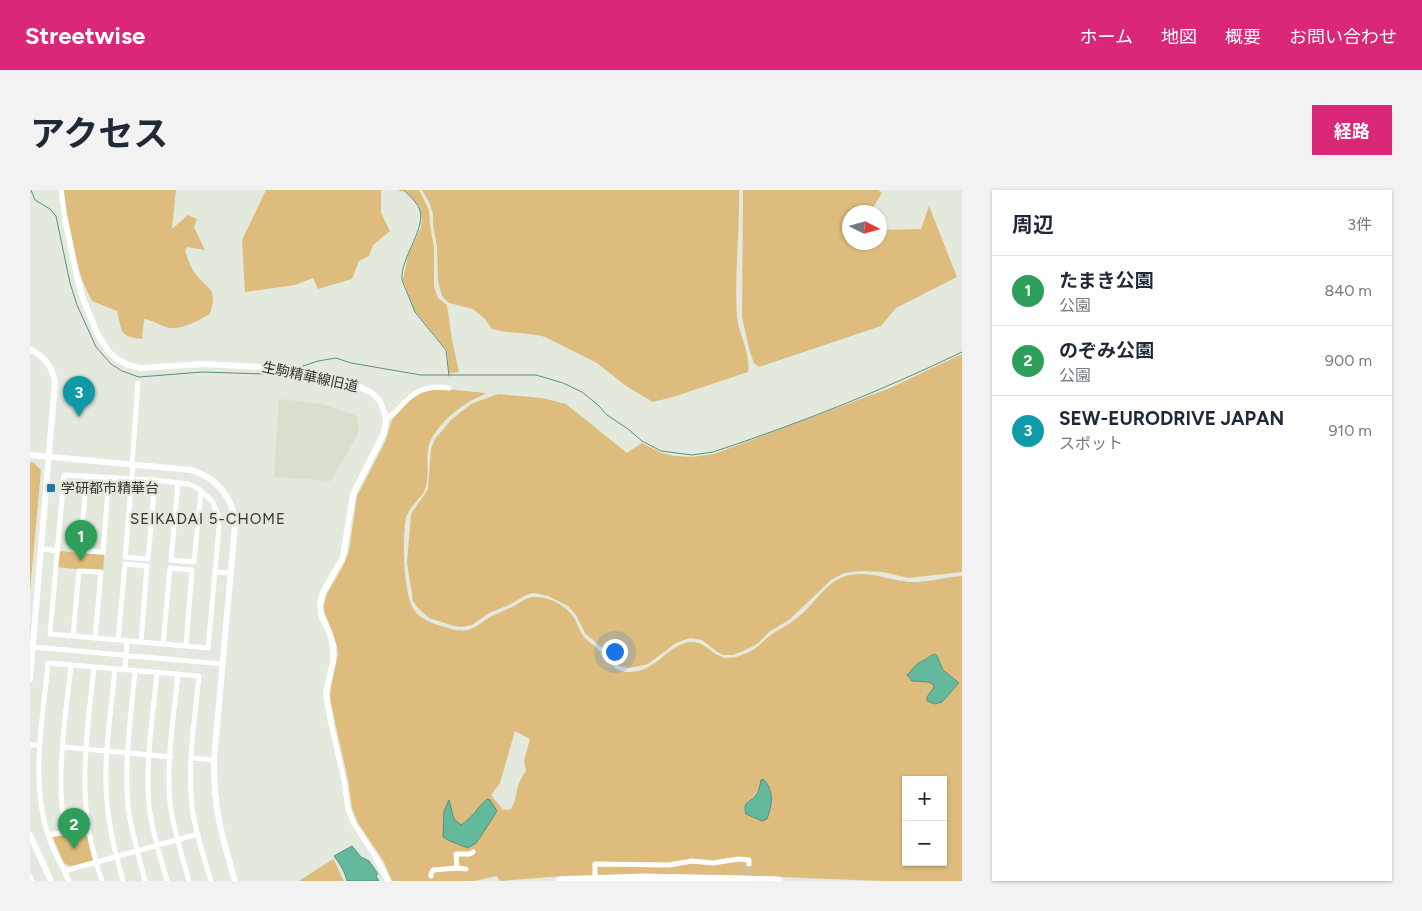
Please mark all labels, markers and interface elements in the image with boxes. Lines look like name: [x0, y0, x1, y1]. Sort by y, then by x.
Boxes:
text: Streetwise: [25, 21, 145, 50]
text: ホーム: [1080, 26, 1133, 48]
text: 地図: [1161, 26, 1197, 48]
text: 概要: [1225, 26, 1261, 48]
text: お問い合わせ: [1289, 26, 1397, 48]
button: 経路: [1312, 105, 1392, 155]
text: アクセス: [30, 113, 168, 155]
north arrow: [842, 205, 887, 250]
text: 周辺: [1012, 212, 1054, 237]
text: 3件: [1347, 215, 1372, 234]
text: たまき公園: [1059, 269, 1153, 292]
text: 1: [1025, 281, 1031, 300]
text: 840 m: [1324, 281, 1372, 300]
text: 公園: [1059, 296, 1091, 315]
text: のぞみ公園: [1059, 339, 1154, 362]
text: 2: [1023, 351, 1033, 370]
text: 900 m: [1325, 351, 1372, 370]
street label: 生駒精華線旧道: [260, 358, 360, 396]
text: 公園: [1059, 366, 1091, 385]
pin: 3: [63, 376, 95, 417]
text: SEW-EURODRIVE JAPAN: [1059, 407, 1284, 430]
text: 3: [1024, 421, 1032, 440]
text: 910 m: [1329, 421, 1372, 440]
text: スポット: [1059, 434, 1123, 453]
place label: 学研都市精華台: [61, 480, 159, 497]
marker: 学研都市精華台: [45, 482, 57, 494]
district label: SEIKADAI 5-CHOME: [130, 510, 286, 528]
pin: 1: [65, 520, 97, 561]
your location: [602, 639, 628, 665]
map controls: [902, 776, 947, 866]
button: +: [902, 776, 947, 821]
pin: 2: [58, 808, 90, 849]
button: −: [902, 821, 947, 866]

